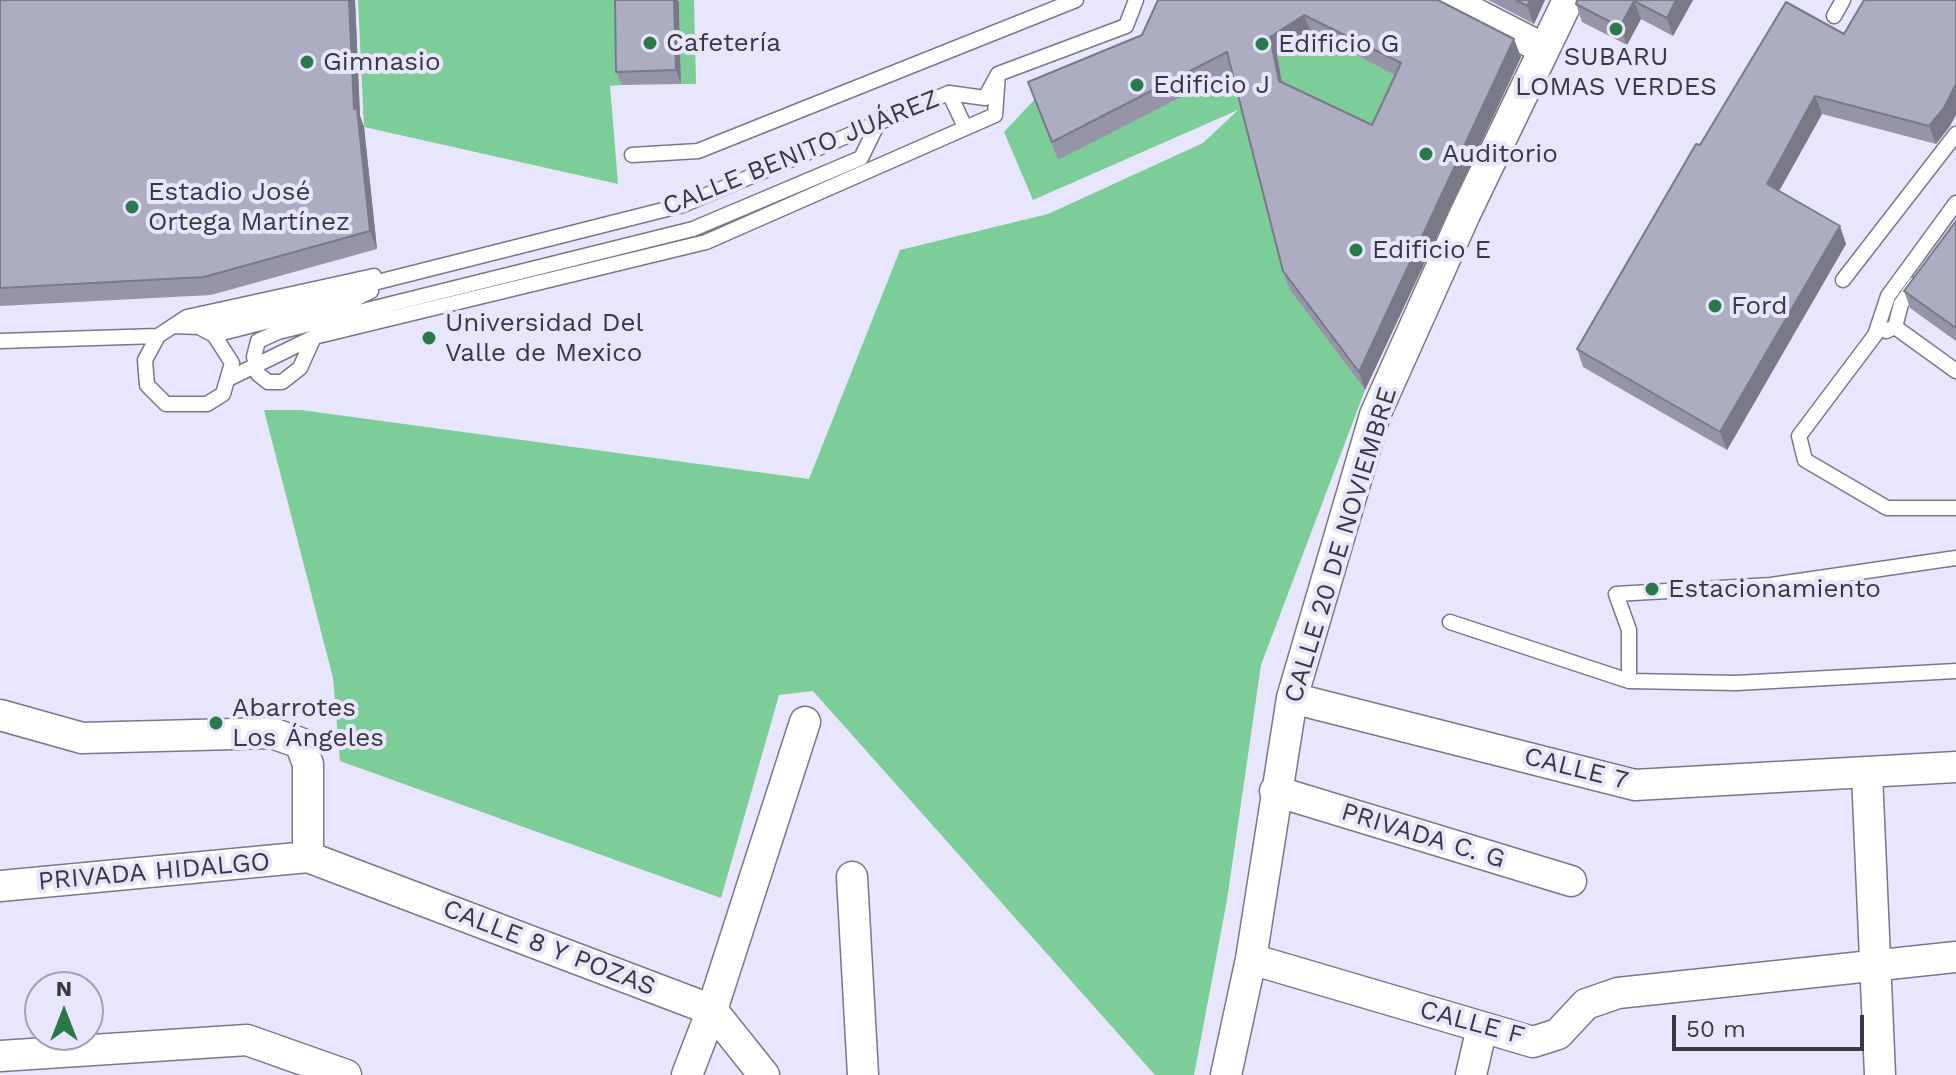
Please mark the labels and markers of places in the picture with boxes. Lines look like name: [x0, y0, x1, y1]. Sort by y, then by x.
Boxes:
marker: SUBARU LOMAS VERDES: [1607, 20, 1625, 38]
place label: Cafetería: [666, 27, 781, 59]
place label: Edificio G: [1278, 28, 1399, 60]
marker: Cafetería: [641, 34, 659, 52]
marker: Edificio G: [1253, 35, 1271, 53]
place label: SUBARU LOMAS VERDES: [1515, 41, 1717, 102]
place label: Gimnasio: [323, 46, 441, 78]
marker: Gimnasio: [298, 53, 316, 71]
place label: Edificio J: [1153, 69, 1270, 101]
marker: Edificio J: [1128, 76, 1146, 94]
place label: Auditorio: [1442, 138, 1558, 170]
marker: Auditorio: [1417, 145, 1435, 163]
place label: Estadio José Ortega Martínez: [148, 176, 350, 238]
marker: Estadio José Ortega Martínez: [123, 198, 141, 216]
place label: Edificio E: [1372, 234, 1491, 266]
marker: Edificio E: [1347, 241, 1365, 259]
place label: Ford: [1731, 290, 1788, 322]
marker: Ford: [1706, 297, 1724, 315]
place label: Universidad Del Valle de Mexico: [445, 307, 643, 368]
marker: Universidad Del Valle de Mexico: [420, 329, 438, 347]
place label: Estacionamiento: [1668, 573, 1881, 605]
marker: Estacionamiento: [1643, 580, 1661, 598]
place label: Abarrotes Los Ángeles: [232, 692, 384, 754]
marker: Abarrotes Los Ángeles: [207, 714, 225, 732]

